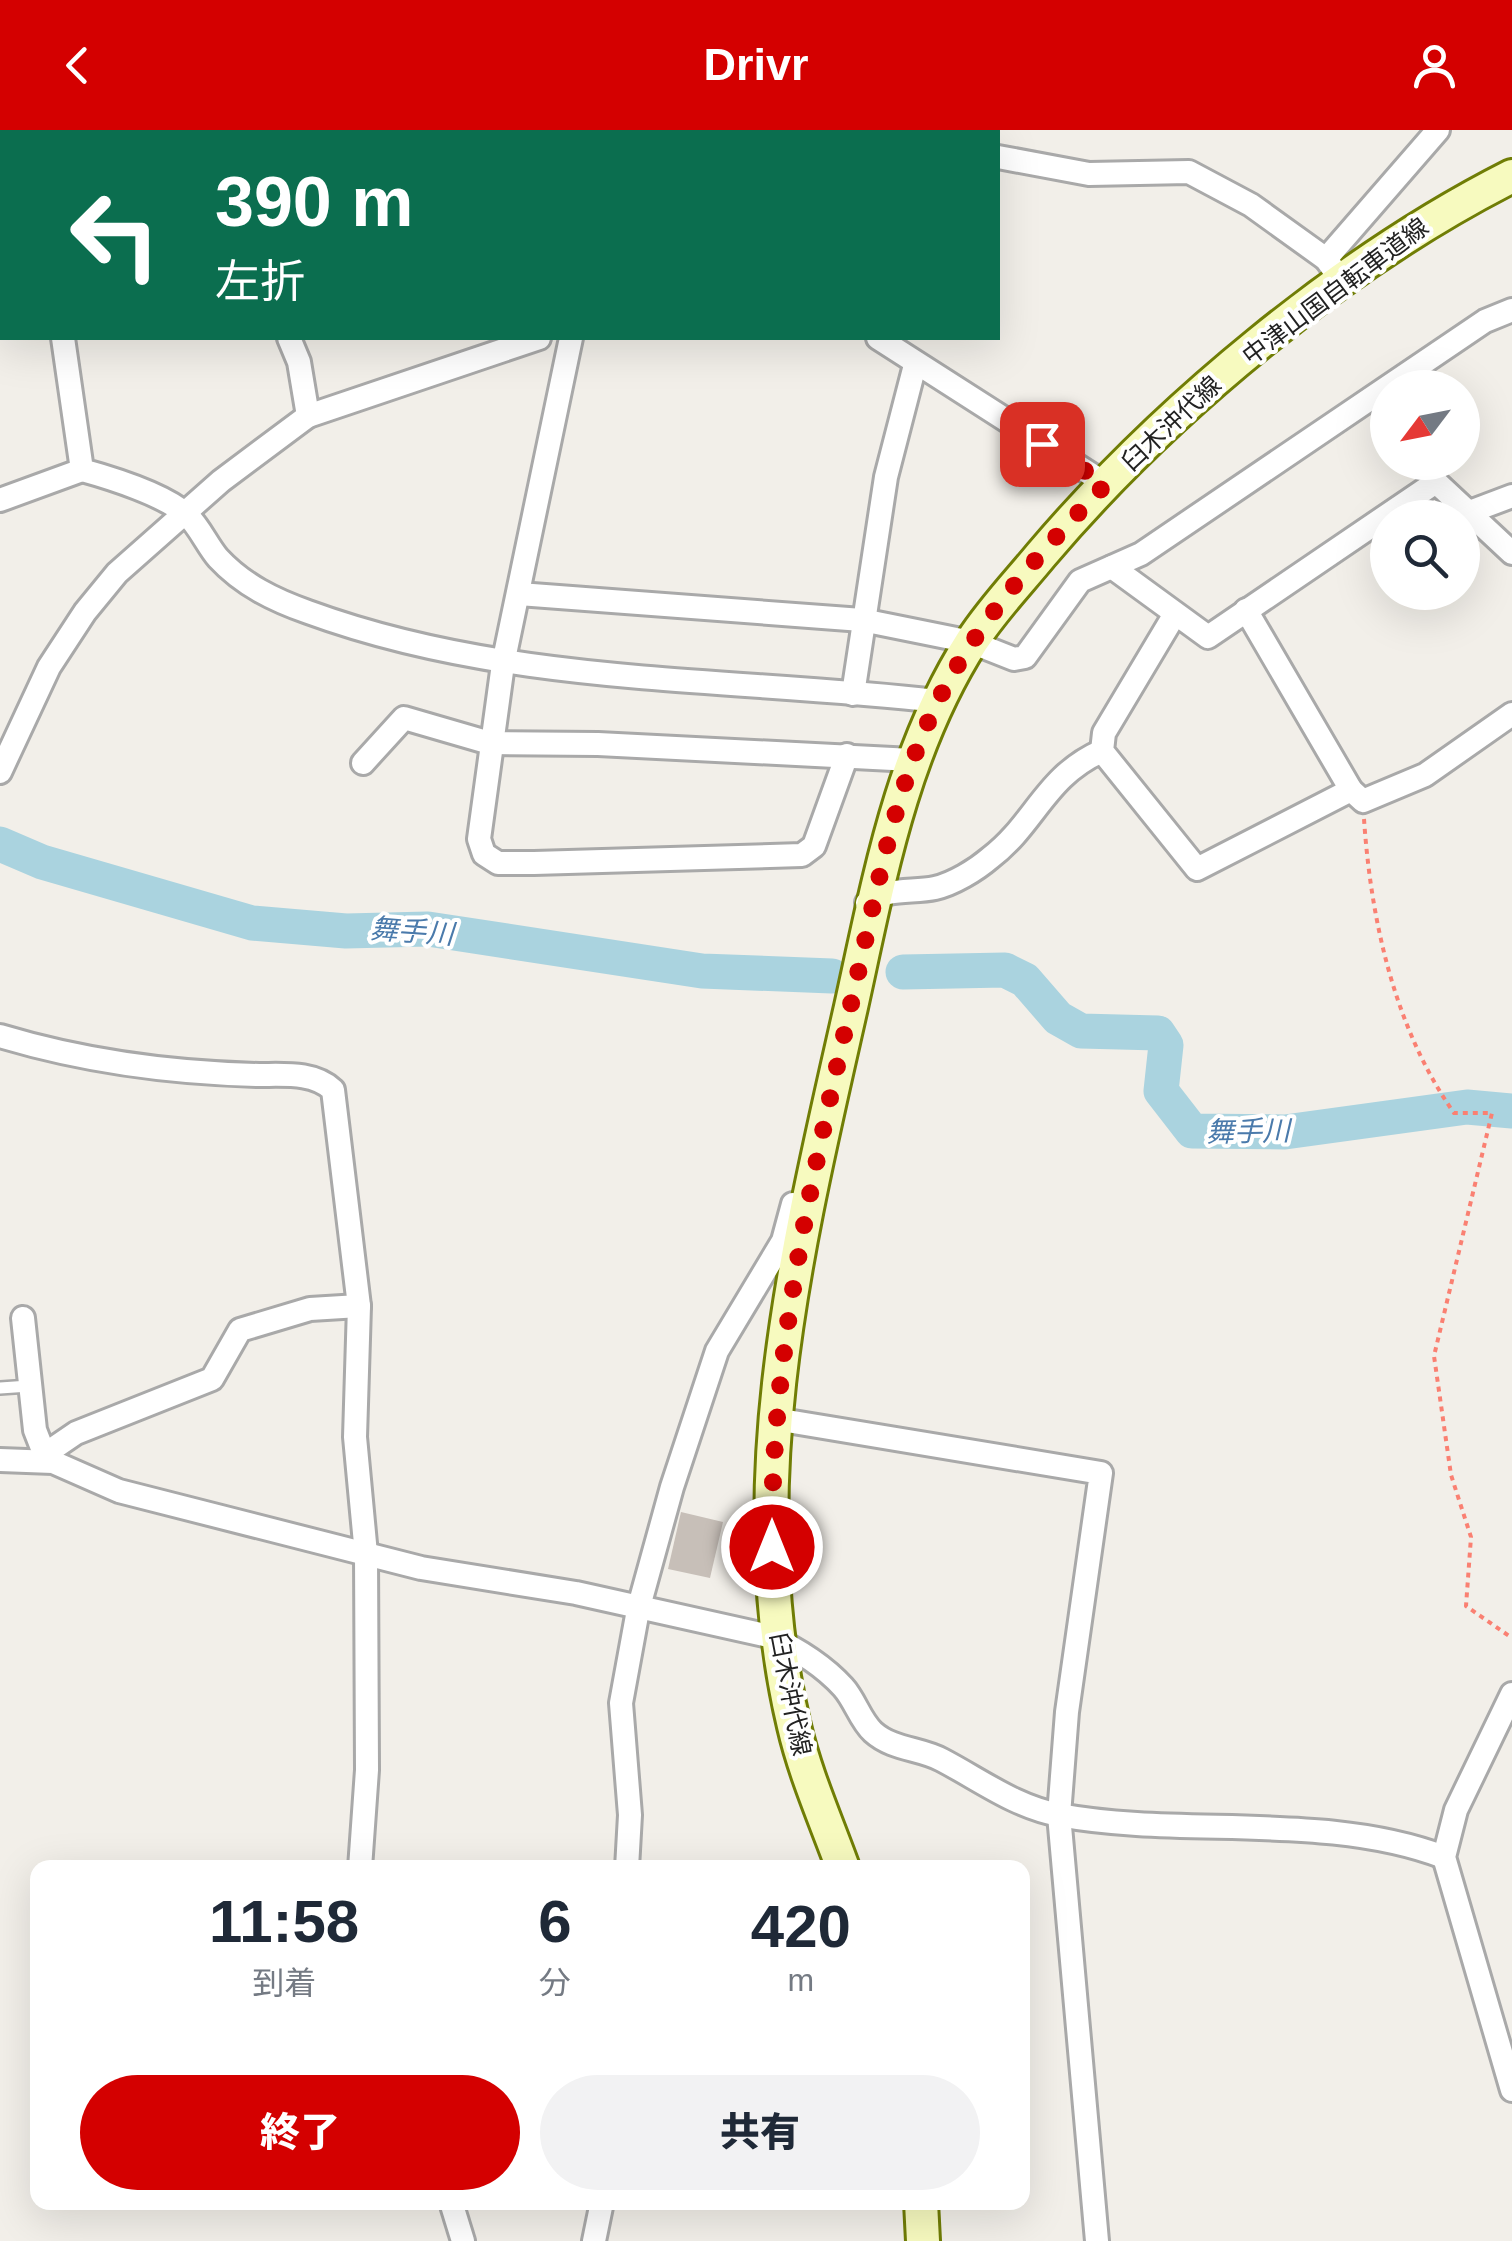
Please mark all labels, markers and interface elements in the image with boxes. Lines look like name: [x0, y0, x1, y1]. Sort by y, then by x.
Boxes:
icon: back: [50, 38, 105, 93]
icon: person: [1407, 38, 1462, 93]
text: Drivr: [703, 39, 809, 90]
text: 390 m: [215, 163, 413, 241]
icon: left: [50, 170, 180, 300]
street label: 中津山国自転車道線: [1237, 212, 1433, 370]
text: 左折: [215, 256, 305, 307]
street label: 臼木沖代線: [1116, 370, 1226, 476]
north arrow: [1370, 370, 1480, 480]
map controls: [1370, 370, 1480, 610]
pin: [1000, 402, 1085, 487]
icon: arrive: [1015, 417, 1070, 472]
button: search: [1370, 500, 1480, 610]
water label: 舞手川: [369, 913, 458, 950]
water label: 舞手川: [1206, 1115, 1293, 1148]
position arrow: [720, 1495, 824, 1599]
street label: 臼木沖代線: [765, 1630, 817, 1758]
text: 11:58: [209, 1888, 359, 1955]
text: 6: [538, 1888, 572, 1955]
text: 420: [751, 1893, 851, 1960]
text: m: [787, 1962, 814, 1998]
text: 到着: [252, 1965, 316, 2001]
text: 分: [539, 1965, 571, 2001]
button: 終了: [80, 2075, 520, 2190]
button: 共有: [540, 2075, 980, 2190]

